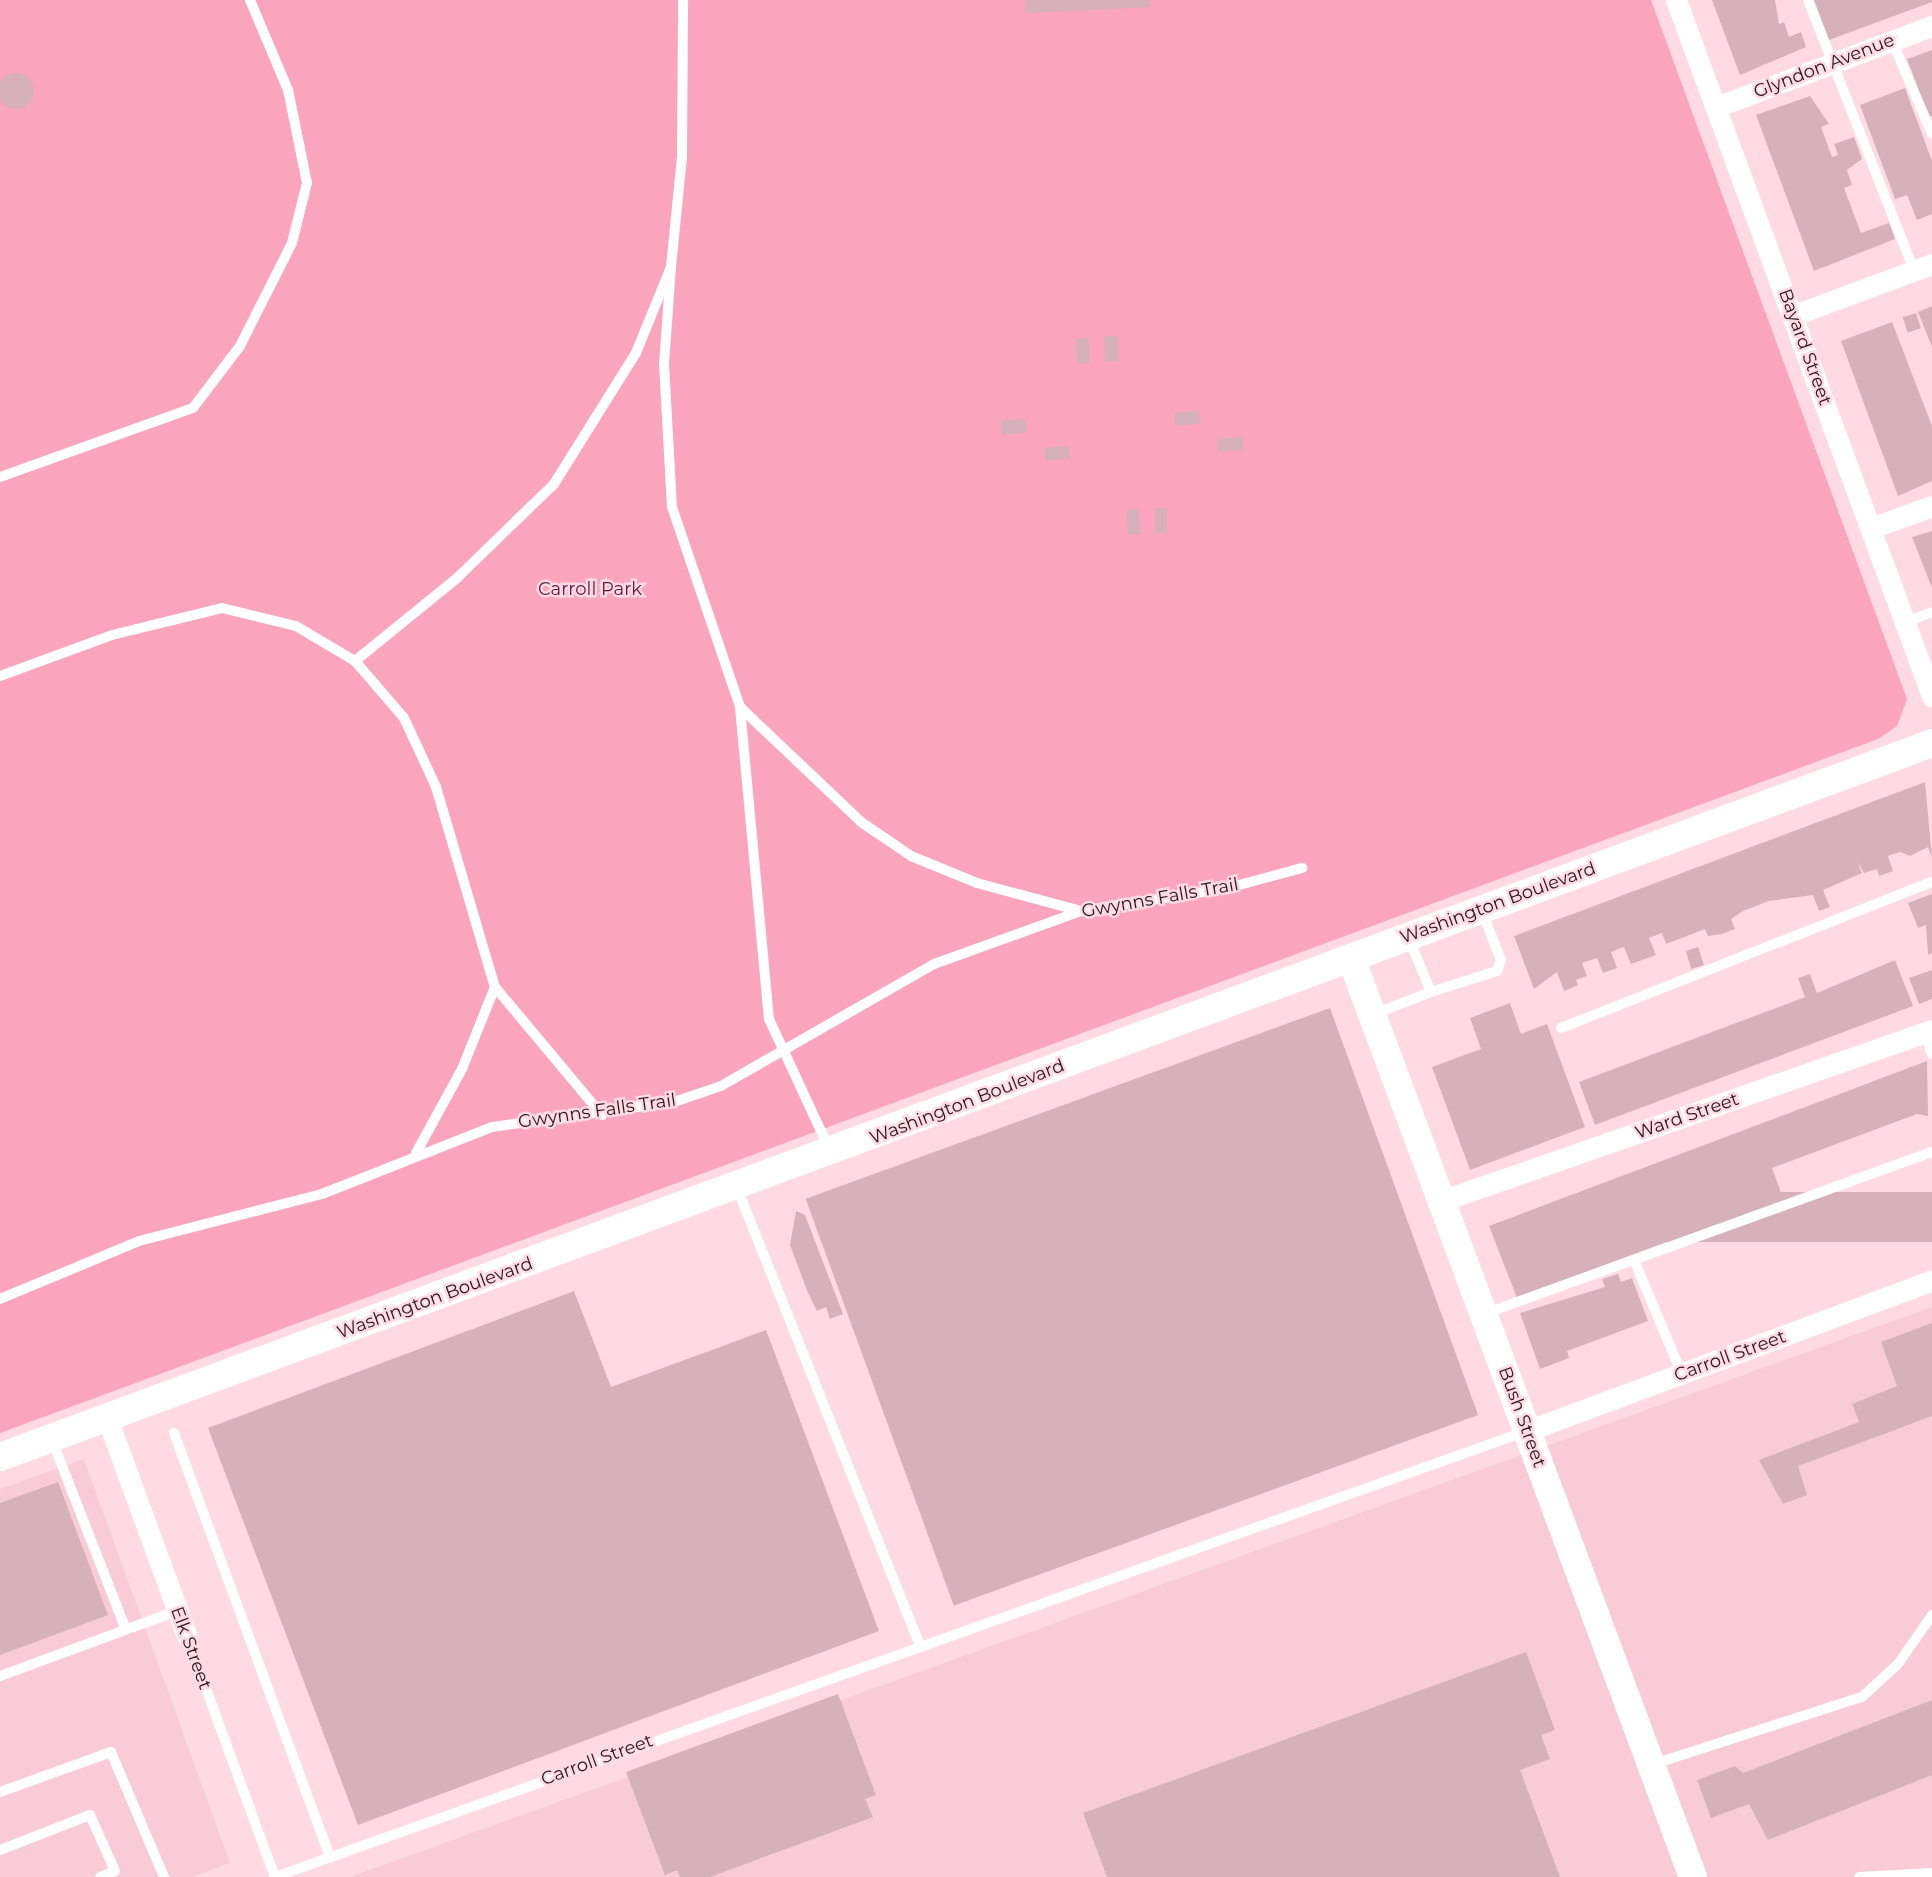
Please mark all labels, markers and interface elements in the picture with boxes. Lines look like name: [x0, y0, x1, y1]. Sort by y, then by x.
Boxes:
street label: Glyndon Avenue: [1751, 29, 1897, 103]
street label: Bayard Street: [1774, 286, 1836, 408]
park label: Carroll Park: [538, 578, 642, 600]
street label: Washington Boulevard: [1397, 857, 1599, 949]
street label: Gwynns Falls Trail: [1080, 874, 1240, 922]
street label: Washington Boulevard: [867, 1055, 1067, 1149]
street label: Ward Street: [1632, 1088, 1742, 1144]
street label: Gwynns Falls Trail: [517, 1089, 677, 1133]
street label: Washington Boulevard: [334, 1252, 536, 1344]
street label: Carroll Street: [1671, 1326, 1789, 1386]
street label: Bush Street: [1494, 1364, 1550, 1470]
street label: Elk Street: [166, 1604, 216, 1692]
street label: Carroll Street: [538, 1730, 656, 1790]

